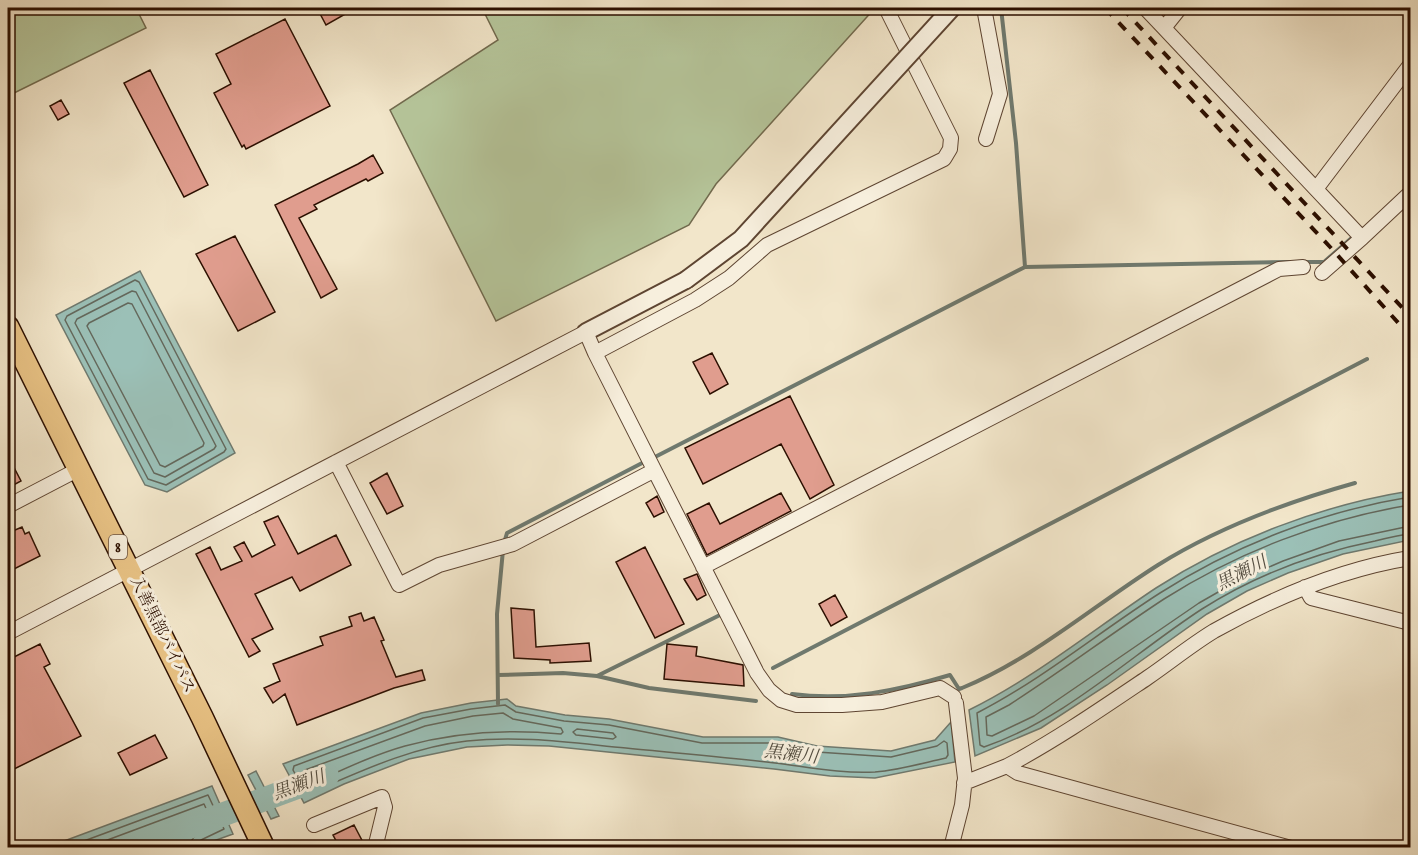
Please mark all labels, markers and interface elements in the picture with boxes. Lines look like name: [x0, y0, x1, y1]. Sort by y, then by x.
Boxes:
road number: 8: [109, 535, 127, 559]
water label: 黒瀬川: [1213, 551, 1273, 597]
street label: 入善黒部バイパス: [125, 573, 199, 697]
water label: 黒瀬川: [763, 740, 821, 770]
water label: 黒瀬川: [270, 765, 330, 806]

